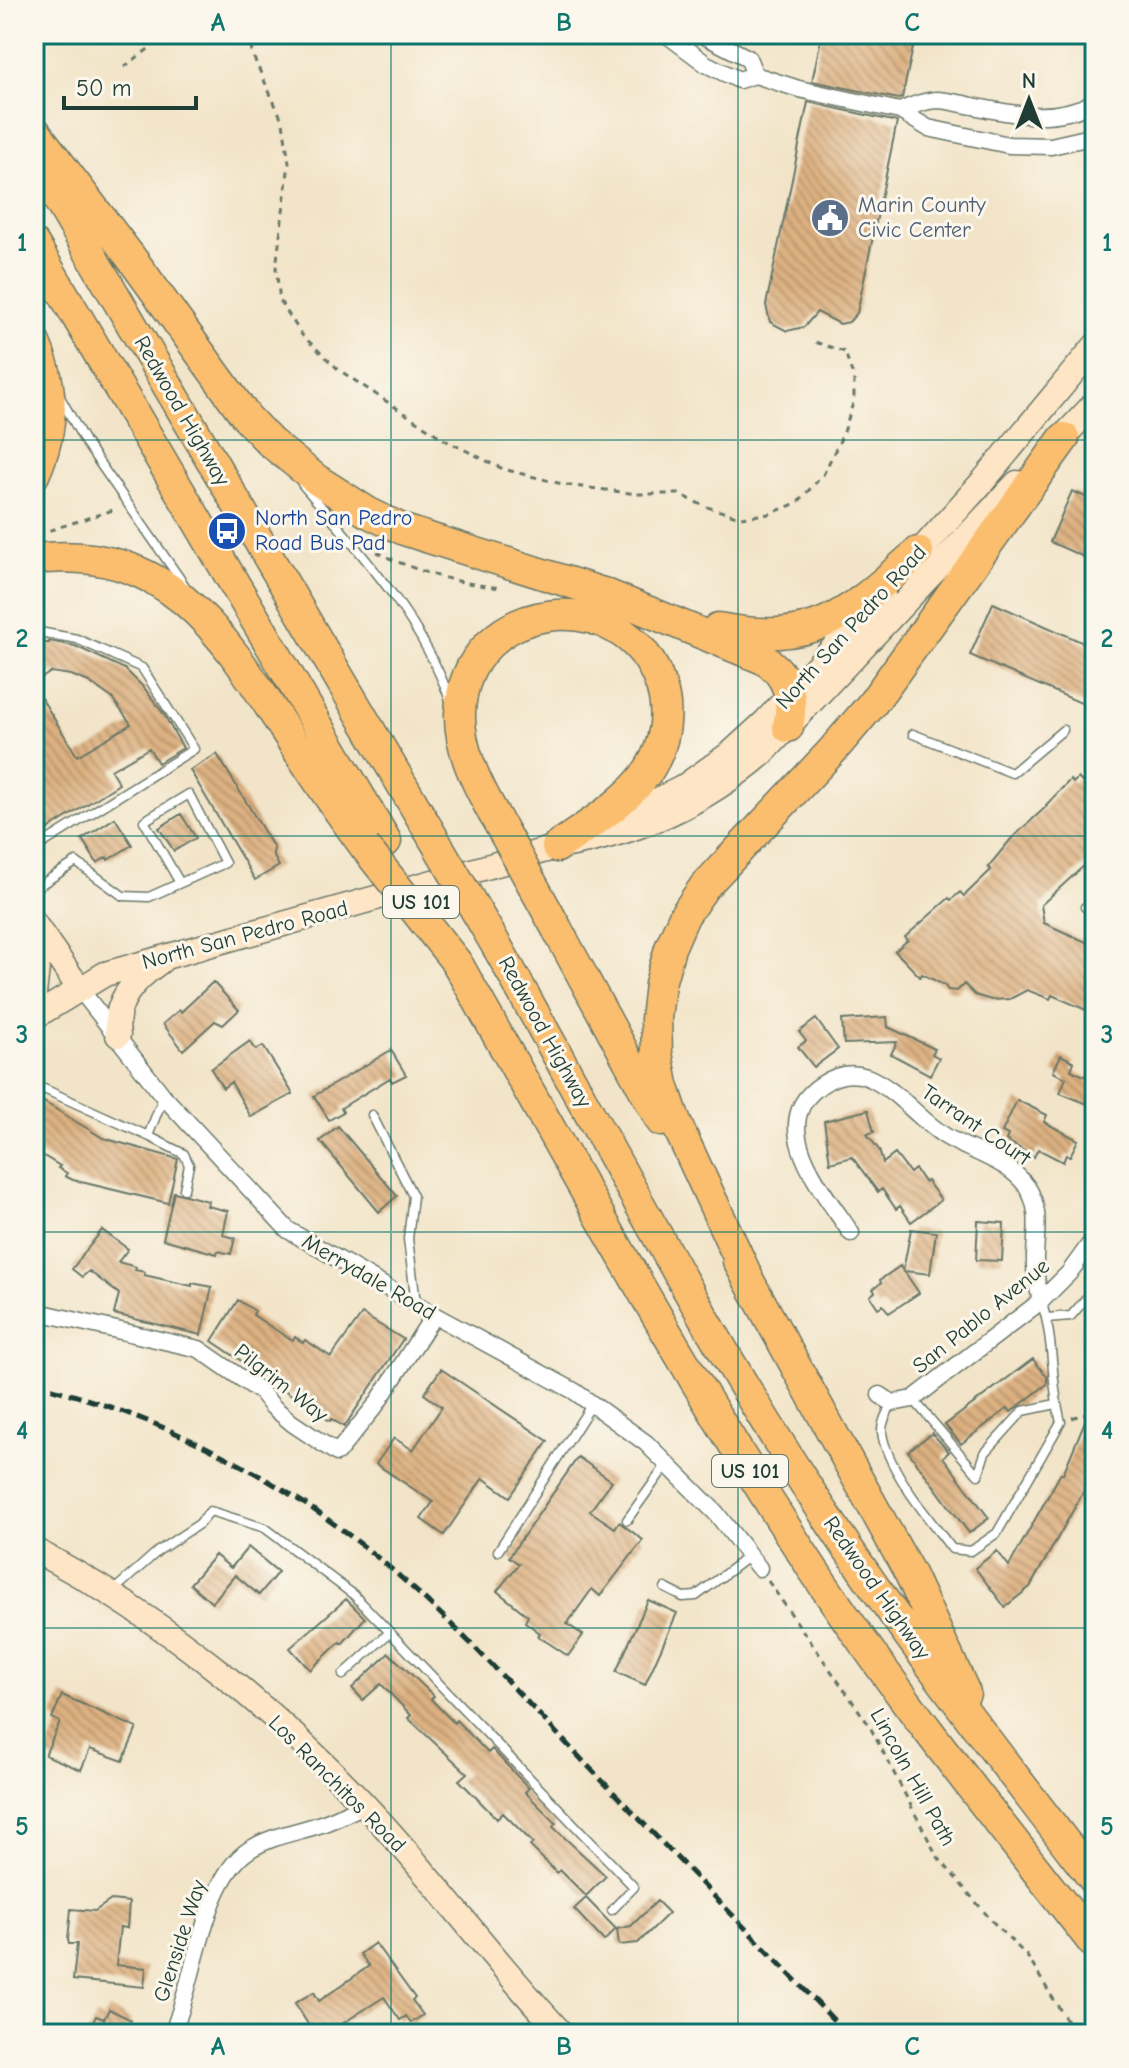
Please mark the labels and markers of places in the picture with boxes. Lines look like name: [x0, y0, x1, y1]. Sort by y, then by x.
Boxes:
place label: Marin County Civic Center: [858, 192, 986, 243]
public building icon: Marin County Civic Center: [809, 197, 851, 239]
place label: North San Pedro Road Bus Pad: [255, 505, 412, 556]
bus stop icon: North San Pedro Road Bus Pad: [206, 510, 248, 552]

